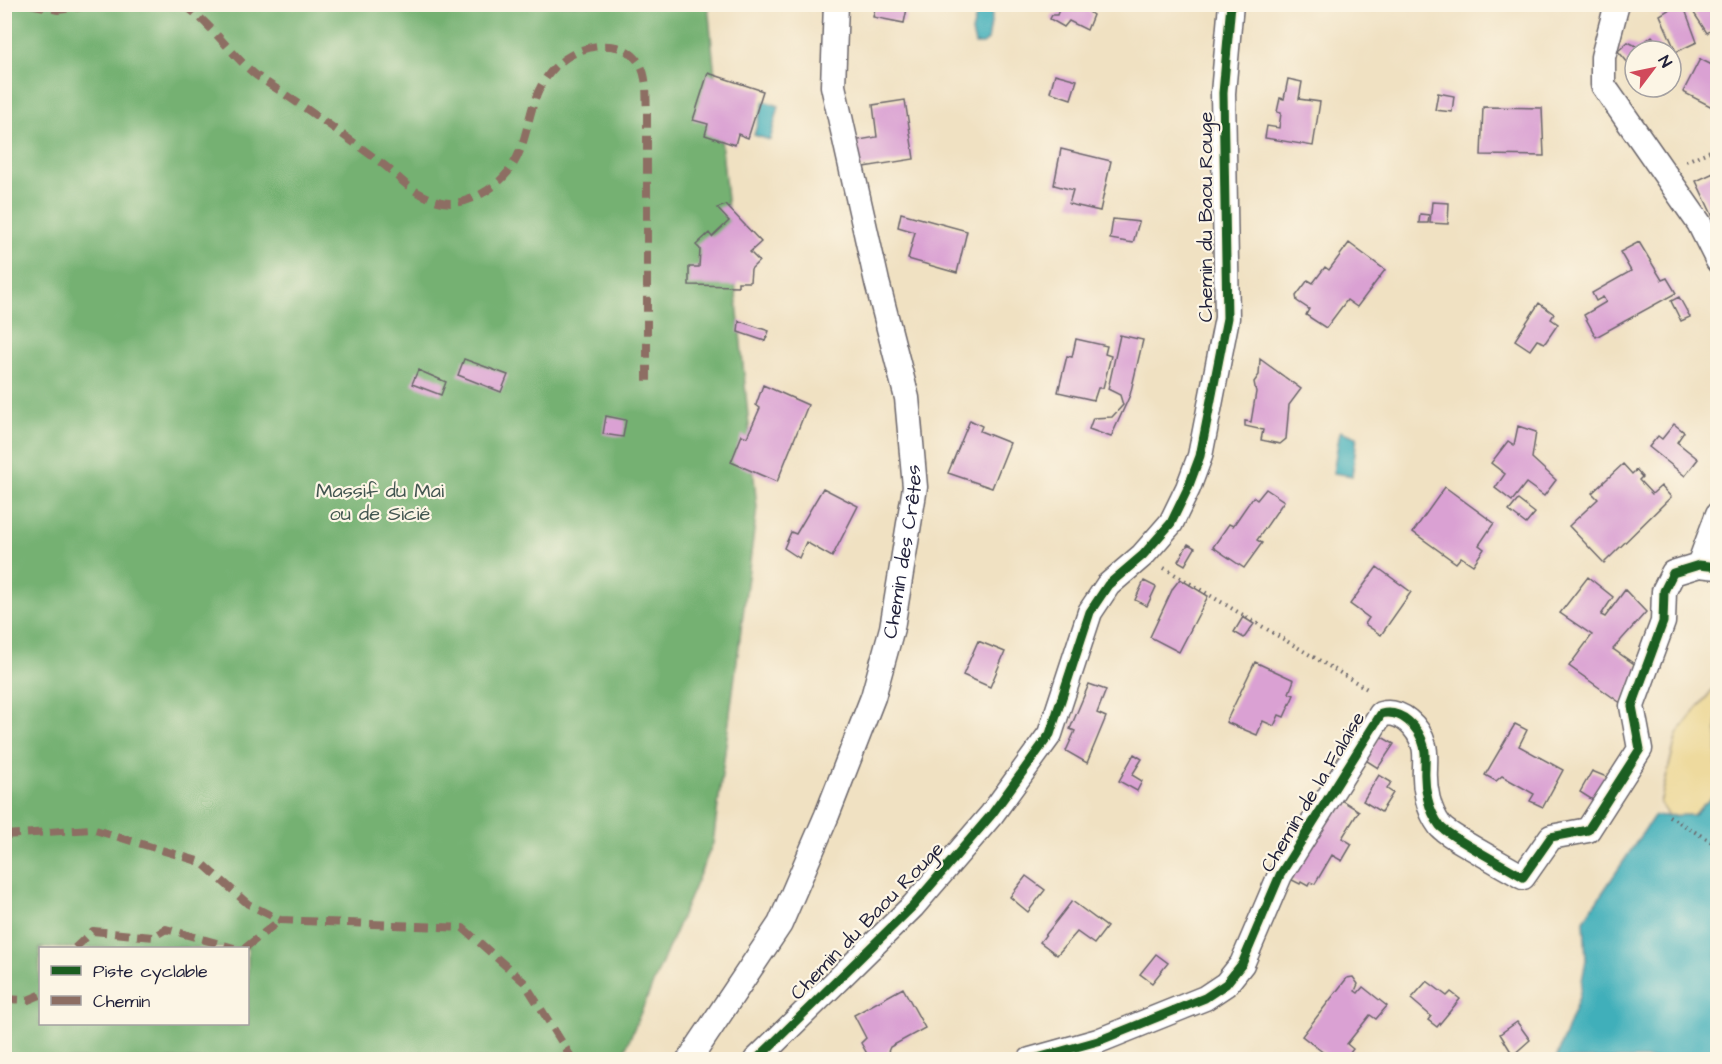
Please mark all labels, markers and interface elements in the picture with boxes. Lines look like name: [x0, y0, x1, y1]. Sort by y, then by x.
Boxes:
north arrow: [1623, 39, 1683, 99]
text: N: [1653, 51, 1677, 72]
street label: Chemin du Baou Rouge: [1192, 112, 1221, 322]
street label: Chemin des Crêtes: [876, 463, 929, 642]
park label: Massif du Mai ou de Sicié: [316, 477, 444, 528]
street label: Chemin de la Falaise: [1254, 706, 1372, 878]
street label: Chemin du Baou Rouge: [784, 835, 951, 1007]
legend: [39, 947, 249, 1025]
text: Piste cyclable: [93, 959, 208, 985]
text: Chemin: [93, 989, 150, 1014]

